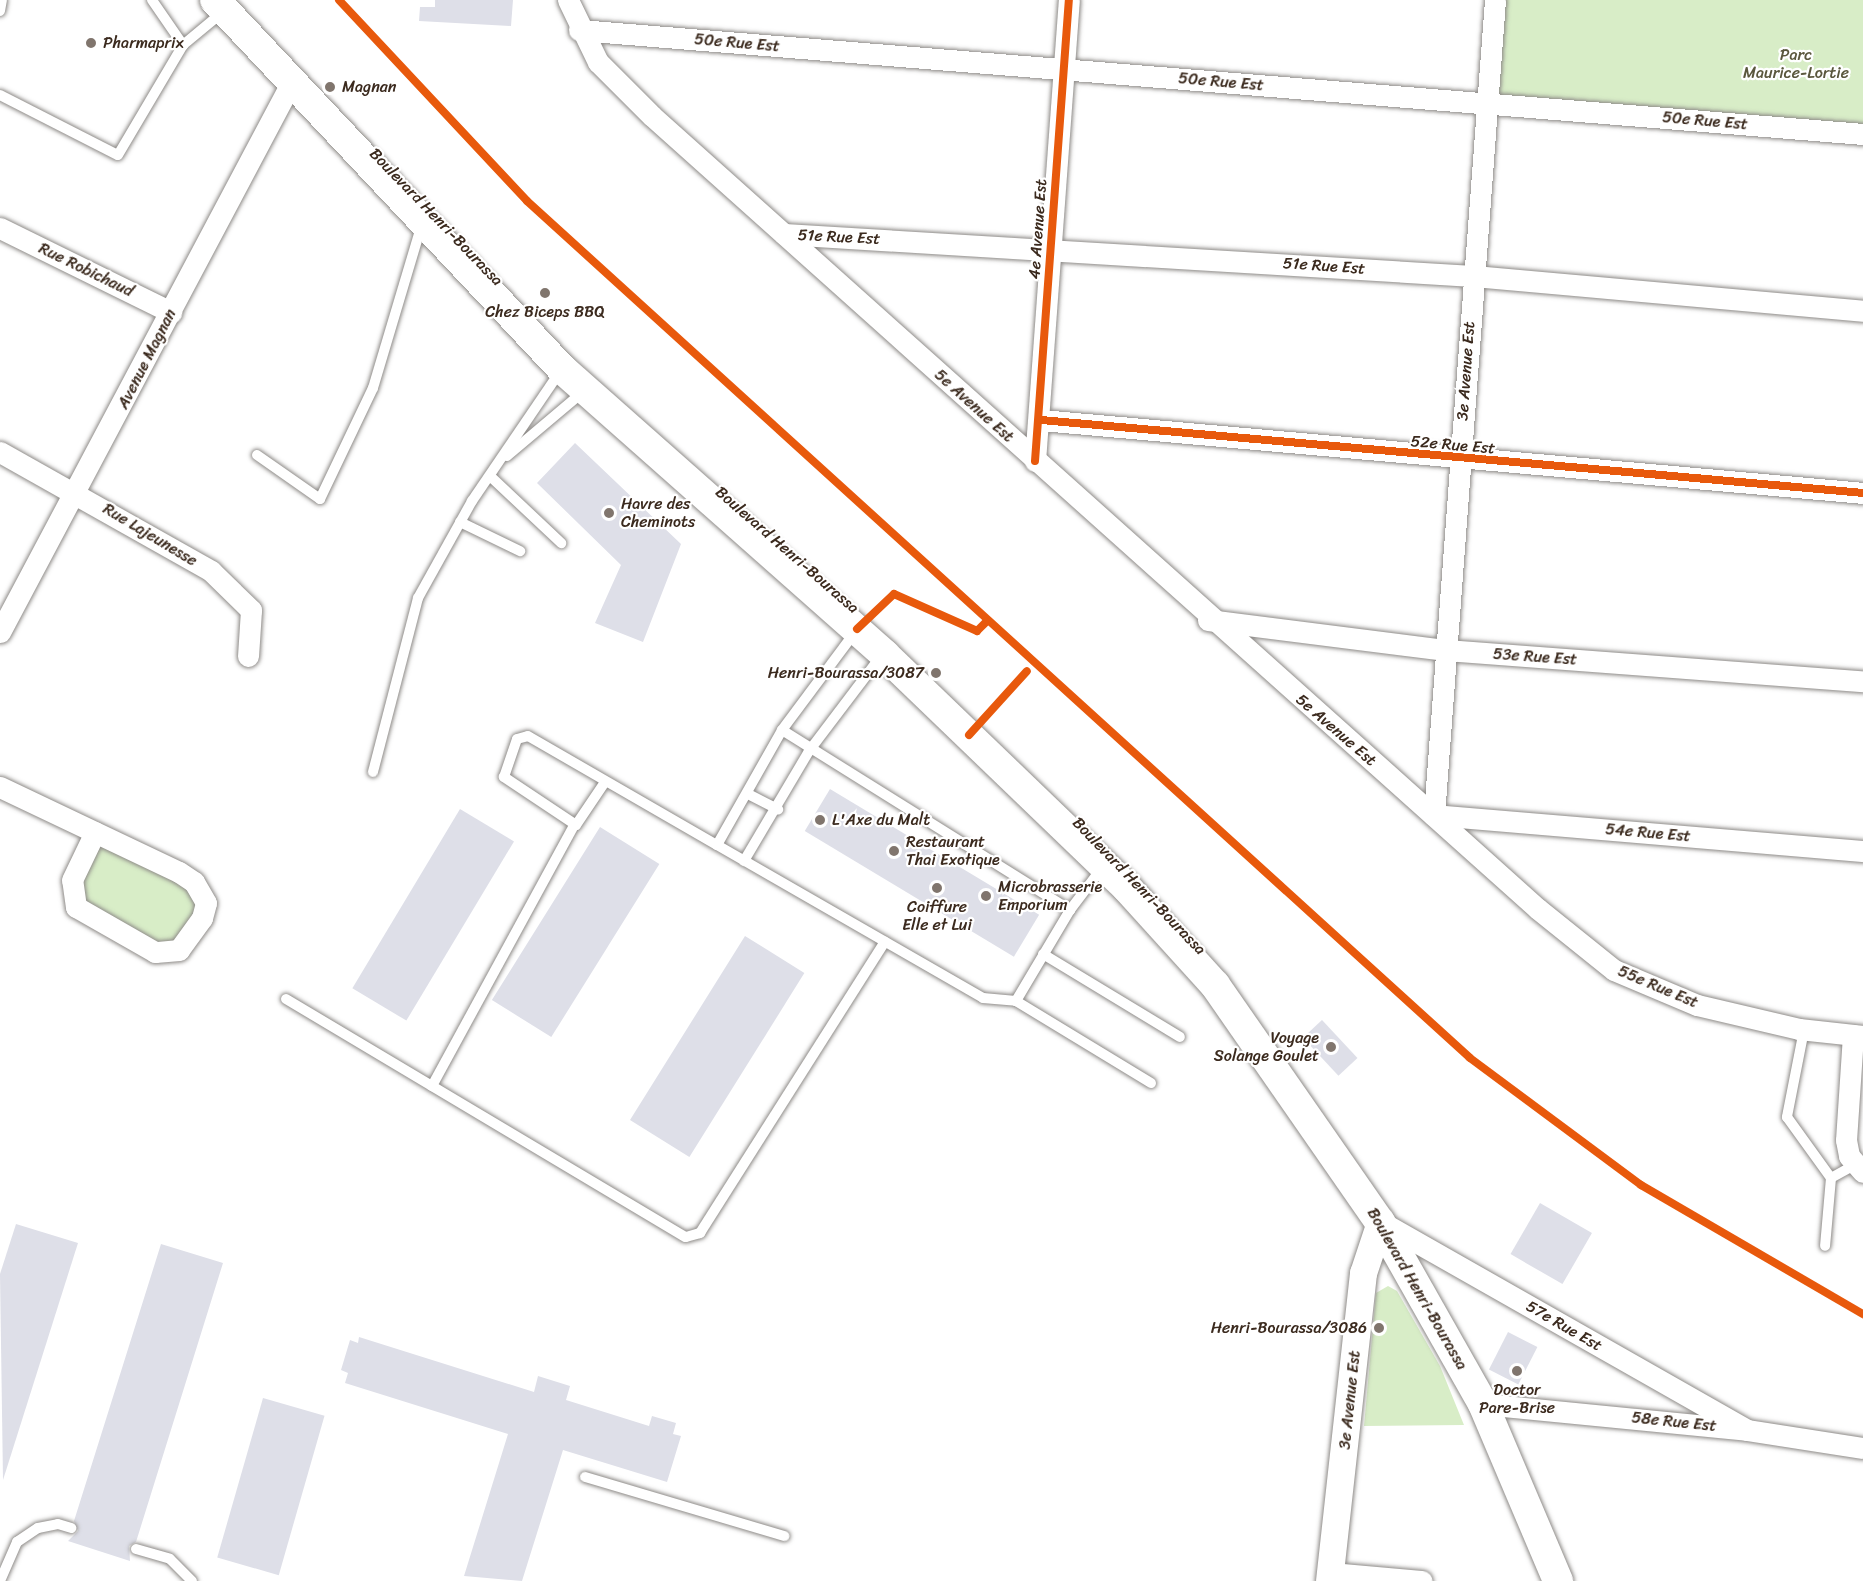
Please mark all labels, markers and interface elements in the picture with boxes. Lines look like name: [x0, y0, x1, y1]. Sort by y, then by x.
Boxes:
street label: 50e Rue Est: [693, 30, 781, 56]
place label: Pharmaprix: [103, 33, 184, 53]
marker: Pharmaprix: [84, 36, 98, 50]
park label: Parc Maurice-Lortie: [1743, 45, 1849, 83]
street label: 50e Rue Est: [1177, 69, 1265, 95]
place label: Magnan: [342, 77, 397, 97]
marker: Magnan: [323, 80, 337, 94]
street label: 50e Rue Est: [1661, 108, 1749, 134]
street label: Boulevard Henri-Bourassa: [365, 144, 507, 290]
street label: 4e Avenue Est: [1025, 178, 1051, 280]
street label: 51e Rue Est: [797, 225, 881, 249]
street label: Rue Robichaud: [35, 239, 137, 301]
street label: 51e Rue Est: [1282, 254, 1366, 278]
marker: Chez Biceps BBQ: [538, 286, 552, 300]
place label: Chez Biceps BBQ: [486, 302, 604, 322]
street label: Avenue Magnan: [114, 306, 180, 412]
street label: 3e Avenue Est: [1453, 321, 1479, 421]
street label: 5e Avenue Est: [930, 365, 1018, 447]
street label: 52e Rue Est: [1410, 432, 1496, 458]
street label: Boulevard Henri-Bourassa: [711, 482, 863, 618]
place label: Havre des Cheminots: [621, 494, 695, 532]
street label: Rue Lajeunesse: [99, 499, 201, 571]
marker: Havre des Cheminots: [602, 506, 616, 520]
street label: 53e Rue Est: [1492, 644, 1578, 670]
place label: Henri-Bourassa/3087: [768, 663, 924, 683]
marker: Henri-Bourassa/3087: [929, 666, 943, 680]
street label: 5e Avenue Est: [1292, 690, 1380, 770]
place label: L'Axe du Malt: [832, 810, 930, 830]
marker: L'Axe du Malt: [813, 813, 827, 827]
street label: Boulevard Henri-Bourassa: [1068, 813, 1210, 959]
street label: 54e Rue Est: [1604, 820, 1692, 846]
place label: Restaurant Thai Exotique: [906, 832, 1001, 870]
marker: Restaurant Thai Exotique: [887, 844, 901, 858]
place label: Microbrasserie Emporium: [998, 877, 1102, 915]
marker: Coiffure Elle et Lui: [930, 881, 944, 895]
marker: Microbrasserie Emporium: [979, 889, 993, 903]
place label: Coiffure Elle et Lui: [902, 897, 972, 935]
street label: 55e Rue Est: [1615, 961, 1701, 1013]
place label: Voyage Solange Goulet: [1214, 1028, 1319, 1066]
marker: Voyage Solange Goulet: [1324, 1040, 1338, 1054]
street label: Boulevard Henri-Bourassa: [1363, 1204, 1471, 1374]
street label: 57e Rue Est: [1522, 1296, 1606, 1356]
place label: Henri-Bourassa/3086: [1211, 1318, 1367, 1338]
marker: Henri-Bourassa/3086: [1372, 1321, 1386, 1335]
street label: 3e Avenue Est: [1335, 1349, 1365, 1451]
marker: Doctor Pare-Brise: [1510, 1364, 1524, 1378]
place label: Doctor Pare-Brise: [1479, 1380, 1555, 1418]
street label: 58e Rue Est: [1630, 1408, 1718, 1436]

